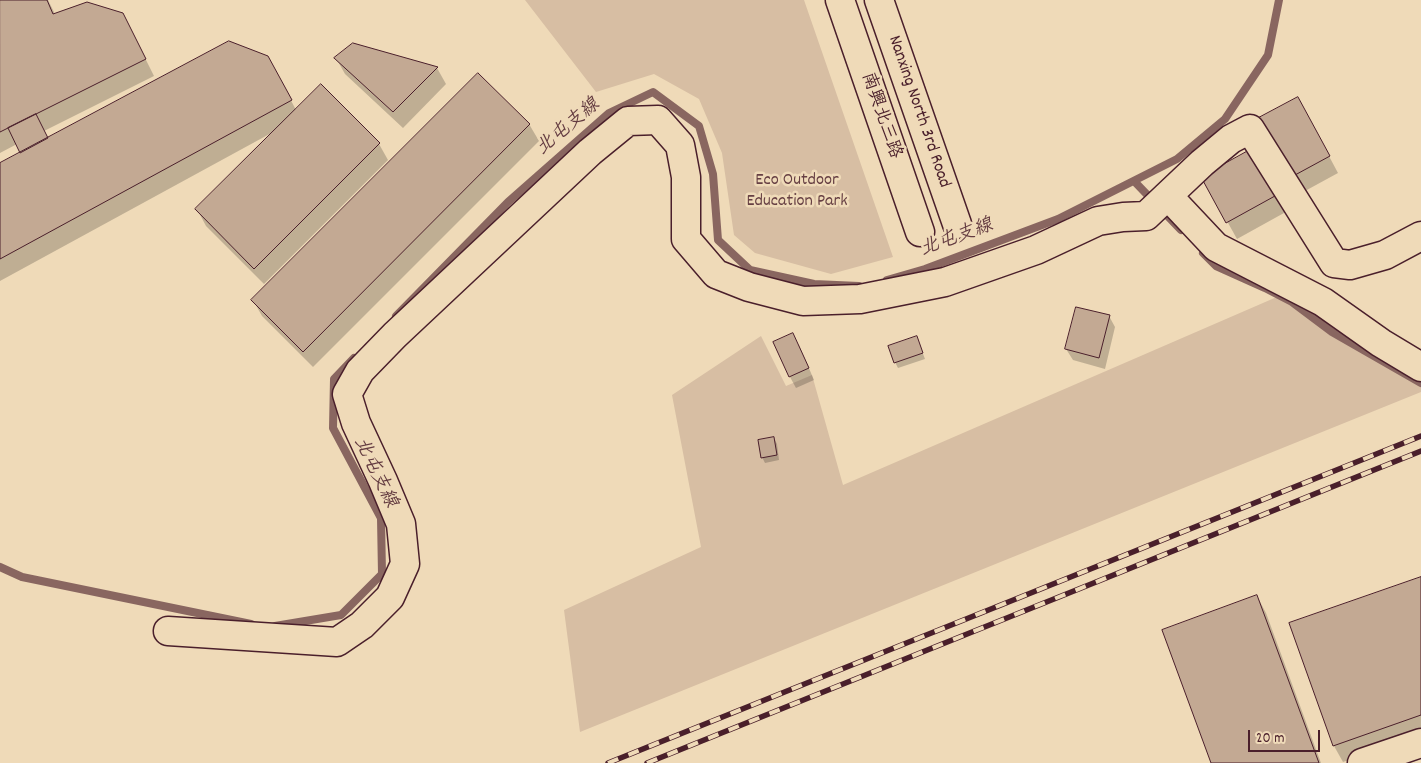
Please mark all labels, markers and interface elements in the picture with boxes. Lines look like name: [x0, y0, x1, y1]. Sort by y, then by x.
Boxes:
street label: Nanxing North 3rd Road: [882, 33, 954, 191]
street label: 南興北三路: [855, 70, 905, 162]
water label: 北屯支線: [533, 95, 605, 161]
park label: Eco Outdoor Education Park: [746, 171, 848, 213]
water label: 北屯支線: [917, 215, 997, 263]
water label: 北屯支線: [347, 434, 401, 512]
scale bar: [1251, 720, 1324, 752]
text: 20 m: [1256, 728, 1284, 750]

